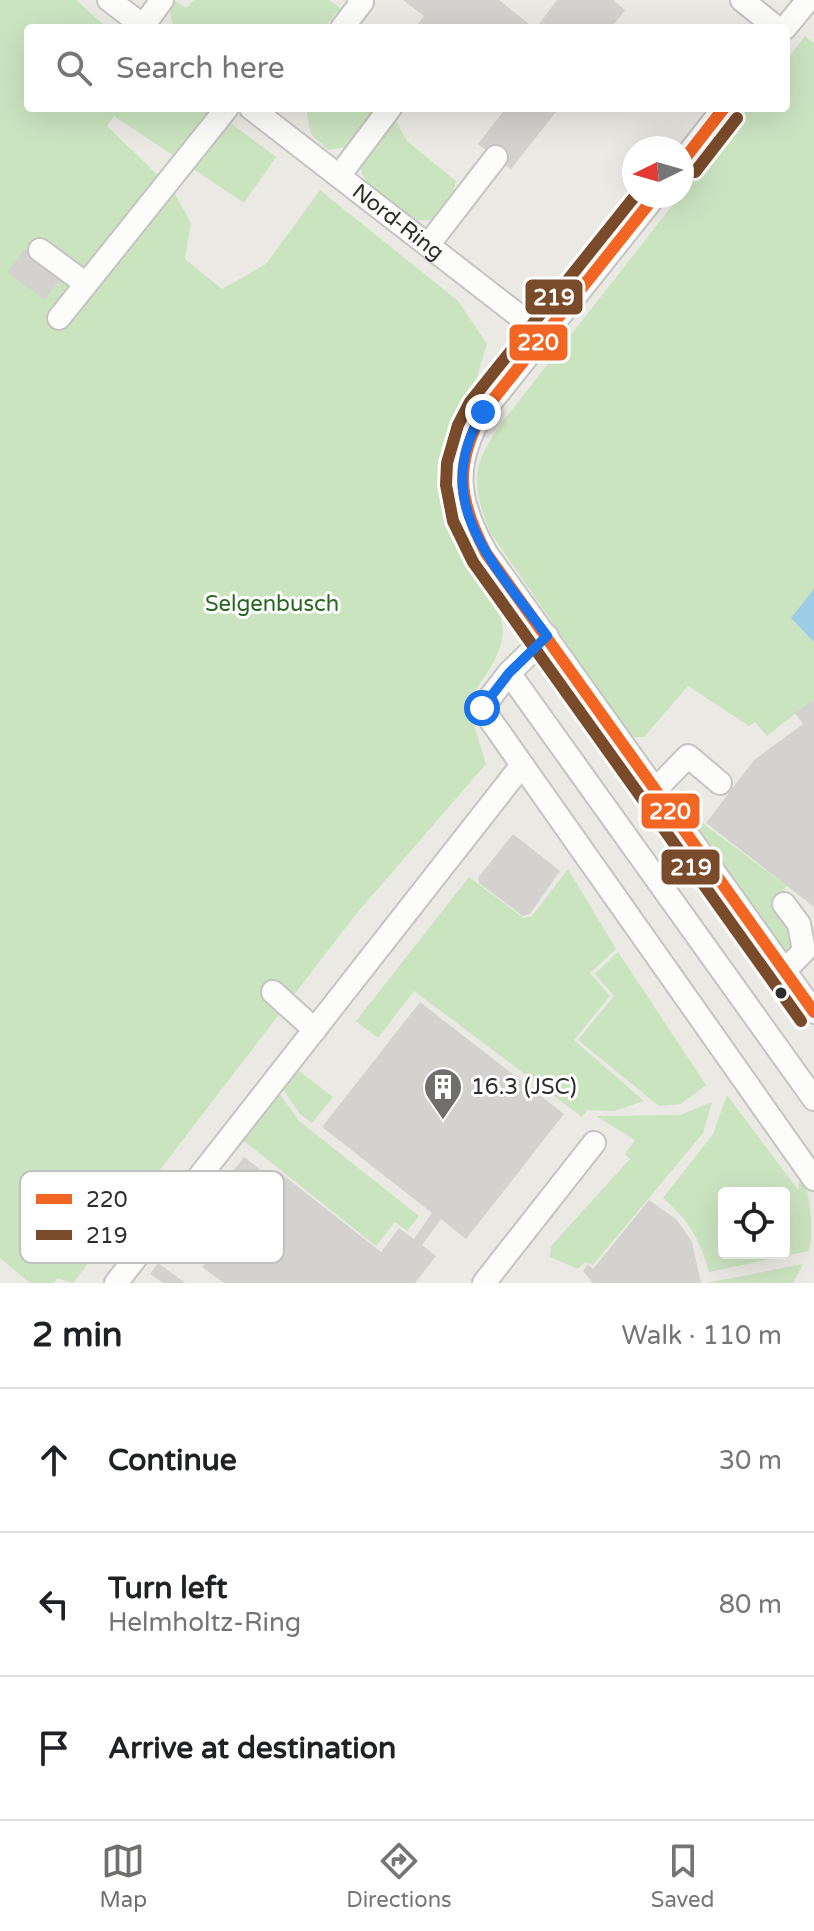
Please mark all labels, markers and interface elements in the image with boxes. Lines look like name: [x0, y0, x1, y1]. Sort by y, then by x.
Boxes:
search box: [24, 24, 790, 112]
icon: search: [52, 46, 96, 90]
text: Search here: [116, 50, 285, 87]
north arrow: [622, 136, 694, 208]
street label: Nord-Ring: [347, 178, 449, 266]
line badge: 219: [524, 278, 584, 316]
text: 219: [533, 285, 575, 311]
line badge: 220: [508, 323, 569, 362]
text: 220: [517, 330, 559, 356]
route end: [465, 394, 501, 430]
park label: Selgenbusch: [205, 591, 339, 617]
route start: [464, 690, 500, 726]
line badge: 220: [640, 792, 701, 830]
text: 220: [649, 799, 691, 825]
line badge: 219: [660, 848, 721, 886]
text: 219: [670, 855, 712, 881]
unlabelled marker: [773, 985, 789, 1001]
building icon: 16.3 (JSC): [422, 1066, 464, 1121]
place label: 16.3 (JSC): [471, 1074, 577, 1100]
legend: [20, 1171, 284, 1263]
text: 220: [86, 1187, 127, 1213]
map controls: [718, 1187, 790, 1259]
button: locate: [718, 1187, 790, 1259]
text: 219: [86, 1223, 127, 1249]
text: 2 min: [32, 1315, 123, 1356]
text: Walk · 110 m: [622, 1320, 782, 1351]
icon: ahead: [32, 1438, 76, 1482]
text: Continue: [108, 1442, 237, 1479]
text: 30 m: [719, 1445, 782, 1476]
text: Turn left: [108, 1570, 227, 1607]
icon: left: [32, 1582, 76, 1626]
text: 80 m: [719, 1589, 782, 1620]
text: Helmholtz-Ring: [108, 1607, 301, 1638]
icon: arrive: [32, 1726, 76, 1770]
text: Arrive at destination: [108, 1730, 396, 1767]
tab: Map: [100, 1839, 147, 1913]
tab: Directions: [346, 1839, 452, 1913]
tab: Saved: [651, 1839, 714, 1913]

